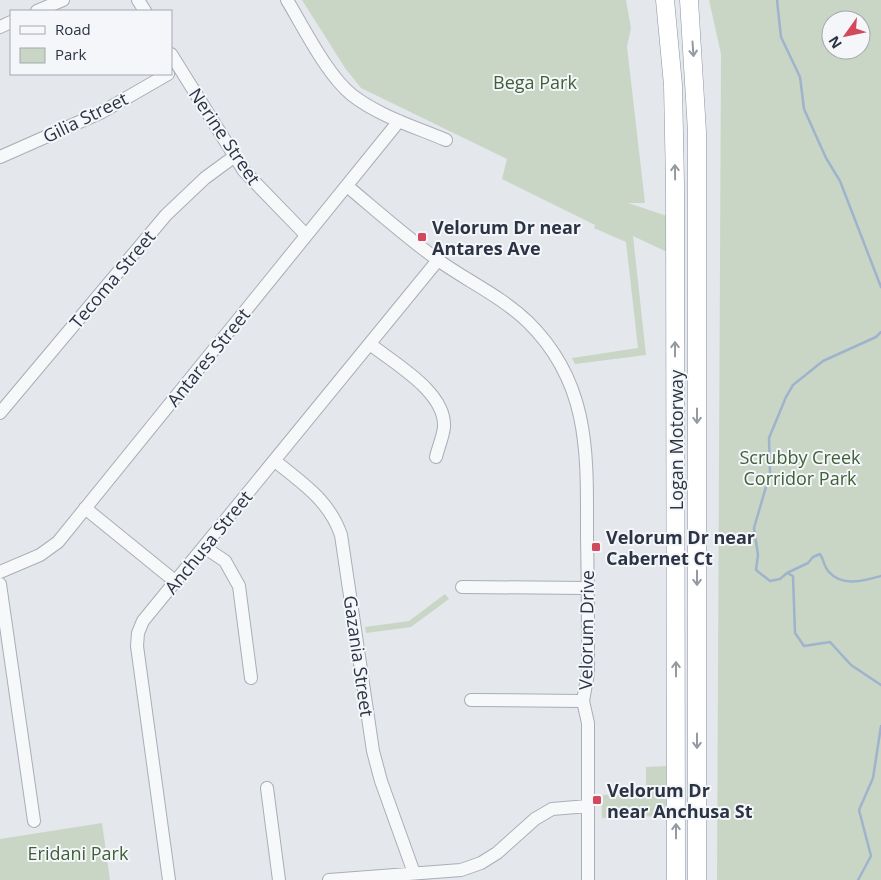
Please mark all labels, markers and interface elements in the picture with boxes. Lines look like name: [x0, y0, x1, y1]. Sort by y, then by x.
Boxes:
legend: [10, 10, 172, 75]
north arrow: [821, 10, 871, 60]
text: Road: [55, 19, 91, 39]
text: N: [824, 32, 846, 52]
one-way arrow: [688, 40, 698, 56]
text: Park: [55, 44, 86, 64]
park label: Bega Park: [493, 70, 577, 94]
street label: Nerine Street: [184, 83, 266, 189]
street label: Gilia Street: [39, 86, 131, 148]
one-way arrow: [670, 164, 680, 180]
place label: Velorum Dr near Antares Ave: [432, 215, 581, 260]
street label: Tecoma Street: [64, 225, 160, 333]
marker: Velorum Dr near Antares Ave: [416, 231, 428, 243]
street label: Antares Street: [161, 303, 255, 411]
one-way arrow: [670, 341, 680, 358]
street label: Logan Motorway: [664, 369, 688, 510]
one-way arrow: [692, 407, 702, 423]
park label: Scrubby Creek Corridor Park: [740, 445, 861, 490]
street label: Anchusa Street: [159, 485, 257, 599]
place label: Velorum Dr near Cabernet Ct: [606, 525, 755, 570]
marker: Velorum Dr near Cabernet Ct: [590, 541, 602, 553]
street label: Velorum Drive: [573, 570, 599, 690]
one-way arrow: [692, 570, 702, 586]
street label: Gazania Street: [339, 594, 379, 718]
one-way arrow: [671, 661, 681, 678]
one-way arrow: [692, 732, 702, 748]
place label: Velorum Dr near Anchusa St: [607, 778, 753, 823]
marker: Velorum Dr near Anchusa St: [591, 794, 603, 806]
one-way arrow: [671, 824, 681, 840]
park label: Eridani Park: [28, 841, 129, 865]

